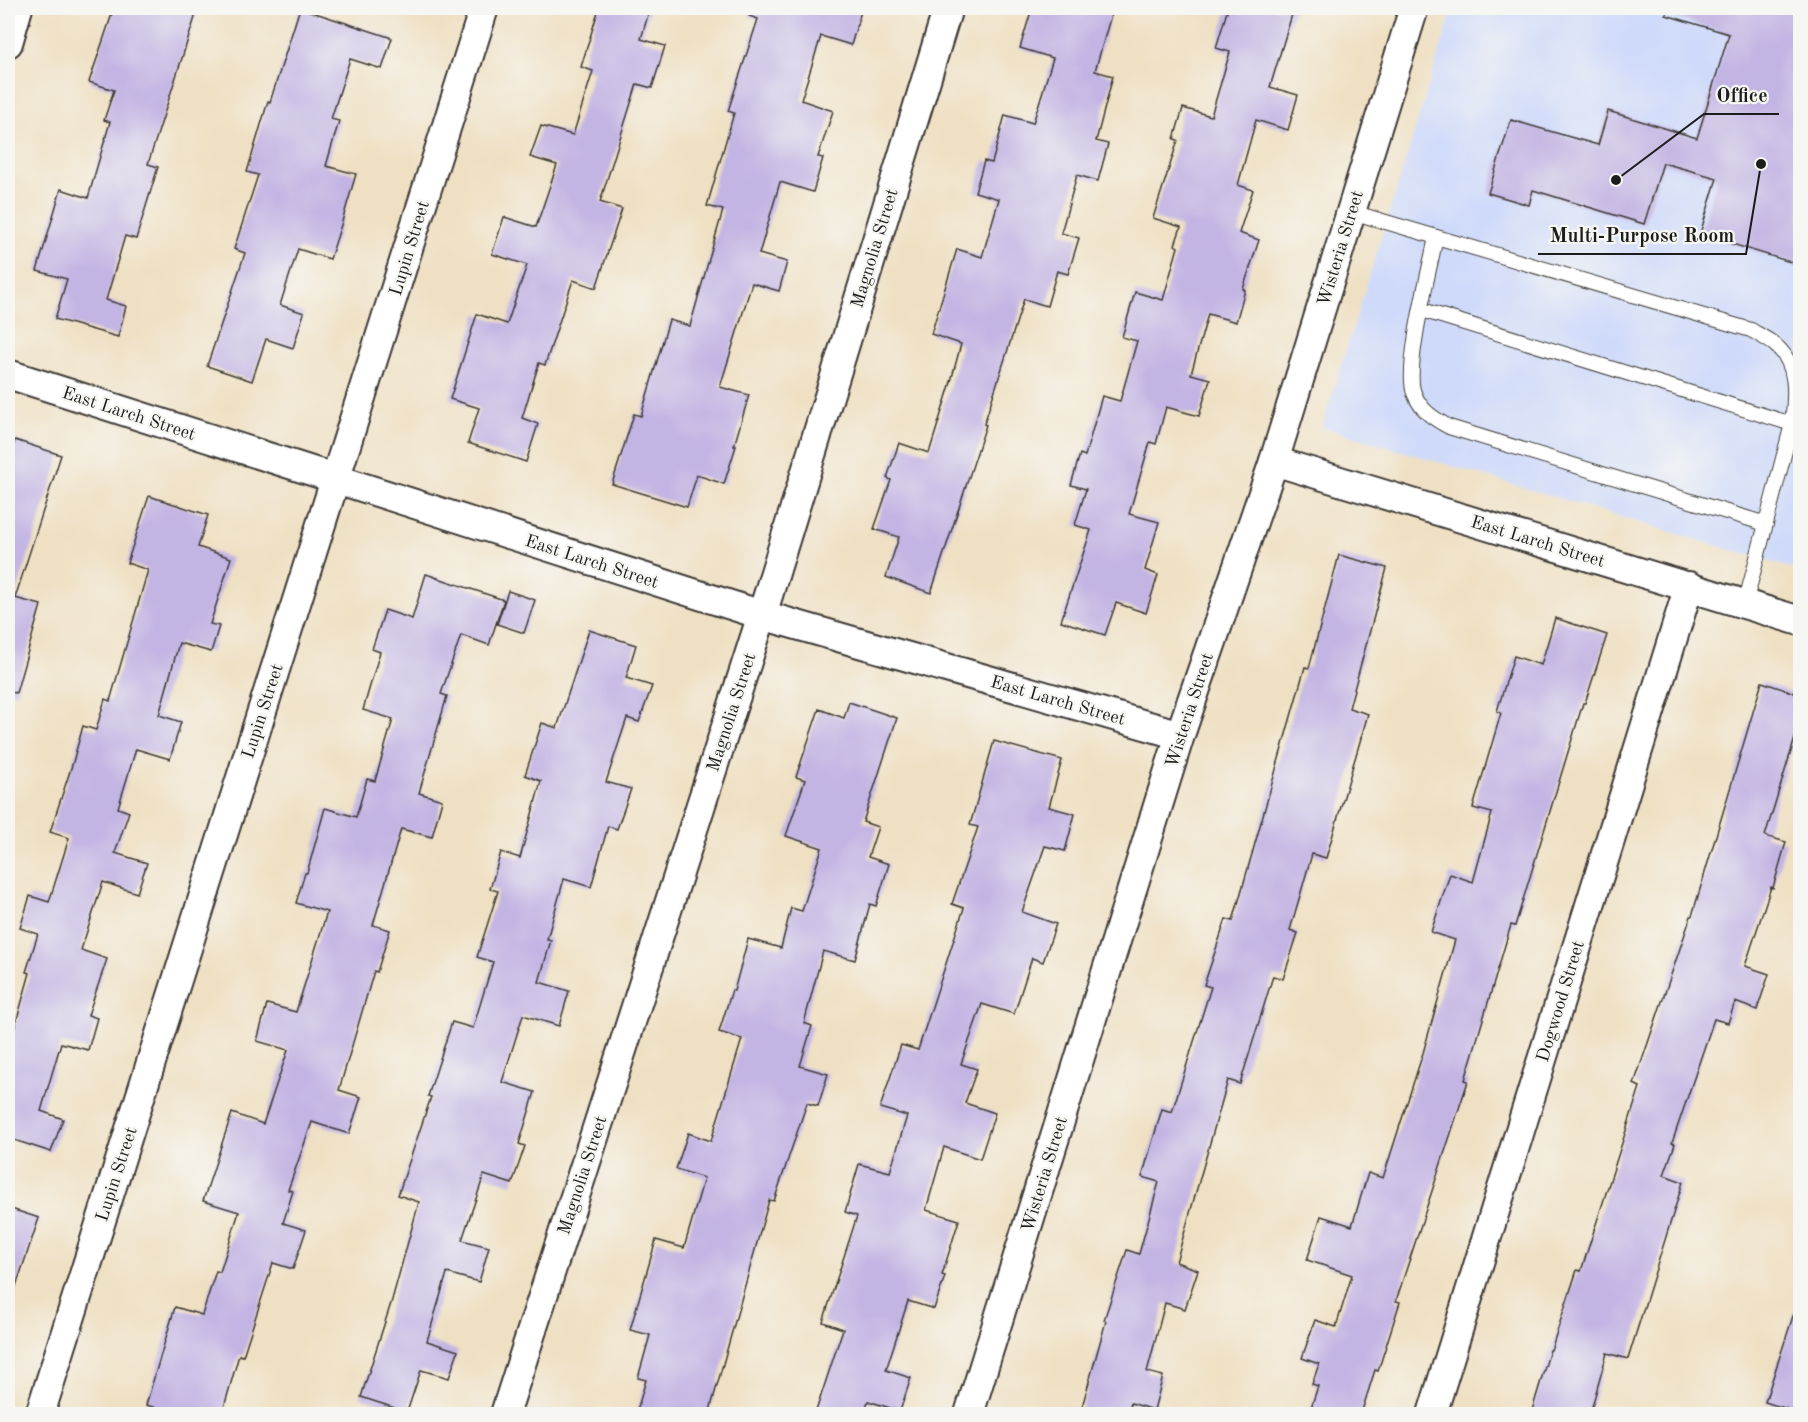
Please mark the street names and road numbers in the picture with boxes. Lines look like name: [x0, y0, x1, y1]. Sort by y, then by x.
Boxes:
street label: Magnolia Street: [848, 187, 902, 310]
street label: Wisteria Street: [1315, 188, 1367, 308]
street label: Lupin Street: [387, 199, 433, 298]
street label: East Larch Street: [60, 384, 198, 444]
street label: East Larch Street: [1469, 513, 1607, 571]
street label: East Larch Street: [523, 532, 661, 592]
street label: Magnolia Street: [704, 651, 760, 774]
street label: Wisteria Street: [1163, 651, 1217, 770]
street label: Lupin Street: [239, 662, 287, 761]
street label: East Larch Street: [988, 673, 1127, 729]
street label: Dogwood Street: [1534, 939, 1588, 1064]
street label: Magnolia Street: [555, 1114, 611, 1237]
street label: Wisteria Street: [1019, 1114, 1071, 1234]
street label: Lupin Street: [93, 1125, 141, 1224]

